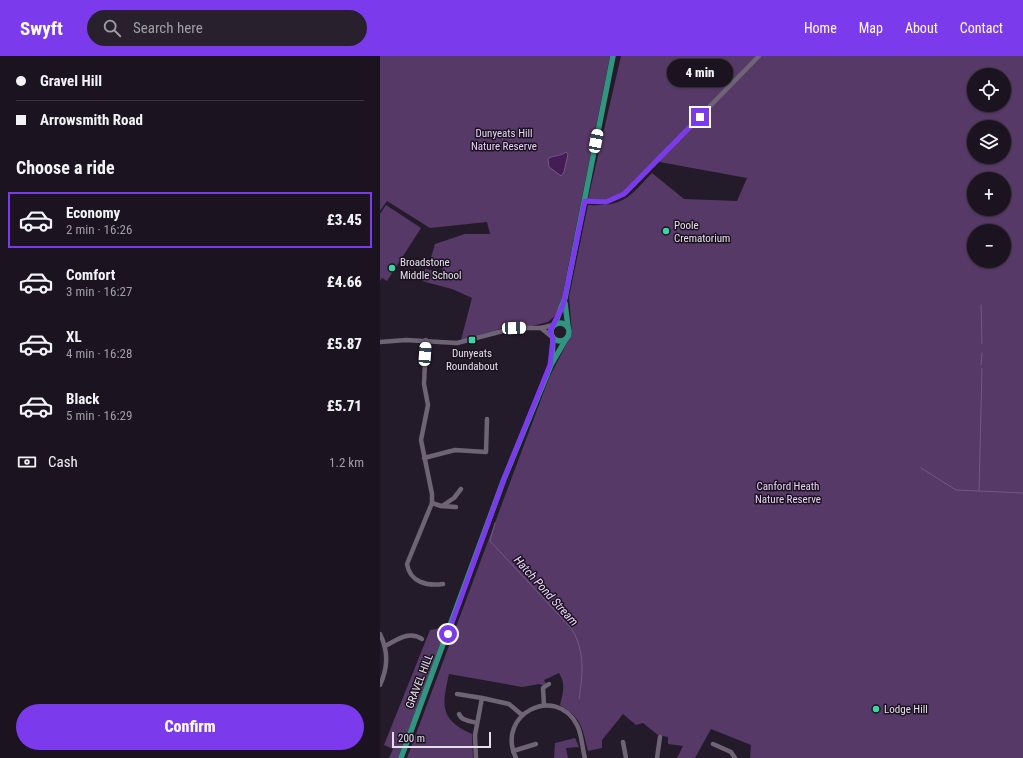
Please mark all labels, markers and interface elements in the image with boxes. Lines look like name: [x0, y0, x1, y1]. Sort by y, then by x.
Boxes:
search box: [87, 10, 367, 46]
text: Swyft: [20, 17, 63, 40]
icon: search: [101, 17, 123, 39]
text: Search here: [133, 19, 203, 37]
text: Home: [804, 20, 837, 36]
text: Map: [859, 20, 883, 36]
text: About: [905, 20, 938, 36]
text: Contact: [960, 20, 1003, 36]
callout: 4 min: [667, 59, 733, 87]
text: 4 min: [686, 65, 714, 80]
map controls: [967, 68, 1011, 268]
button: locate: [967, 68, 1011, 112]
text: Gravel Hill: [40, 72, 102, 90]
route end: [691, 108, 709, 126]
text: Arrowsmith Road: [40, 111, 143, 129]
button: layers: [967, 120, 1011, 164]
park label: Dunyeats Hill Nature Reserve: [471, 127, 537, 153]
car: [588, 128, 604, 154]
text: Choose a ride: [16, 157, 115, 178]
button: +: [967, 172, 1011, 216]
icon: car: [18, 202, 54, 238]
text: Economy: [66, 204, 120, 222]
text: £3.45: [327, 211, 362, 229]
place label: Poole Crematorium: [674, 219, 730, 245]
text: 2 min · 16:26: [66, 222, 132, 237]
button: −: [967, 224, 1011, 268]
marker: Poole Crematorium: [661, 226, 671, 236]
place label: Broadstone Middle School: [400, 256, 462, 282]
marker: Broadstone Middle School: [387, 263, 397, 273]
icon: car: [18, 264, 54, 300]
text: Comfort: [66, 266, 115, 284]
text: £4.66: [327, 273, 362, 291]
text: 3 min · 16:27: [66, 284, 132, 299]
car: [502, 322, 526, 334]
icon: car: [18, 326, 54, 362]
text: XL: [66, 328, 82, 346]
text: £5.87: [327, 335, 362, 353]
marker: Dunyeats Roundabout: [467, 335, 477, 345]
car: [418, 342, 432, 366]
text: 4 min · 16:28: [66, 346, 132, 361]
place label: Dunyeats Roundabout: [446, 347, 498, 373]
icon: car: [18, 388, 54, 424]
text: Black: [66, 390, 99, 408]
text: £5.71: [327, 397, 362, 415]
text: 5 min · 16:29: [66, 408, 132, 423]
icon: cash: [16, 451, 38, 473]
text: Cash: [48, 453, 78, 471]
text: 1.2 km: [329, 455, 364, 470]
park label: Canford Heath Nature Reserve: [755, 480, 821, 506]
water label: Hatch Pond Stream: [511, 553, 581, 629]
route start: [439, 625, 457, 643]
street label: GRAVEL HILL: [403, 652, 436, 710]
place label: Lodge Hill: [884, 703, 928, 716]
button: Confirm: [16, 704, 364, 750]
marker: Lodge Hill: [871, 704, 881, 714]
scale bar: [392, 730, 491, 749]
text: 200 m: [398, 732, 425, 745]

